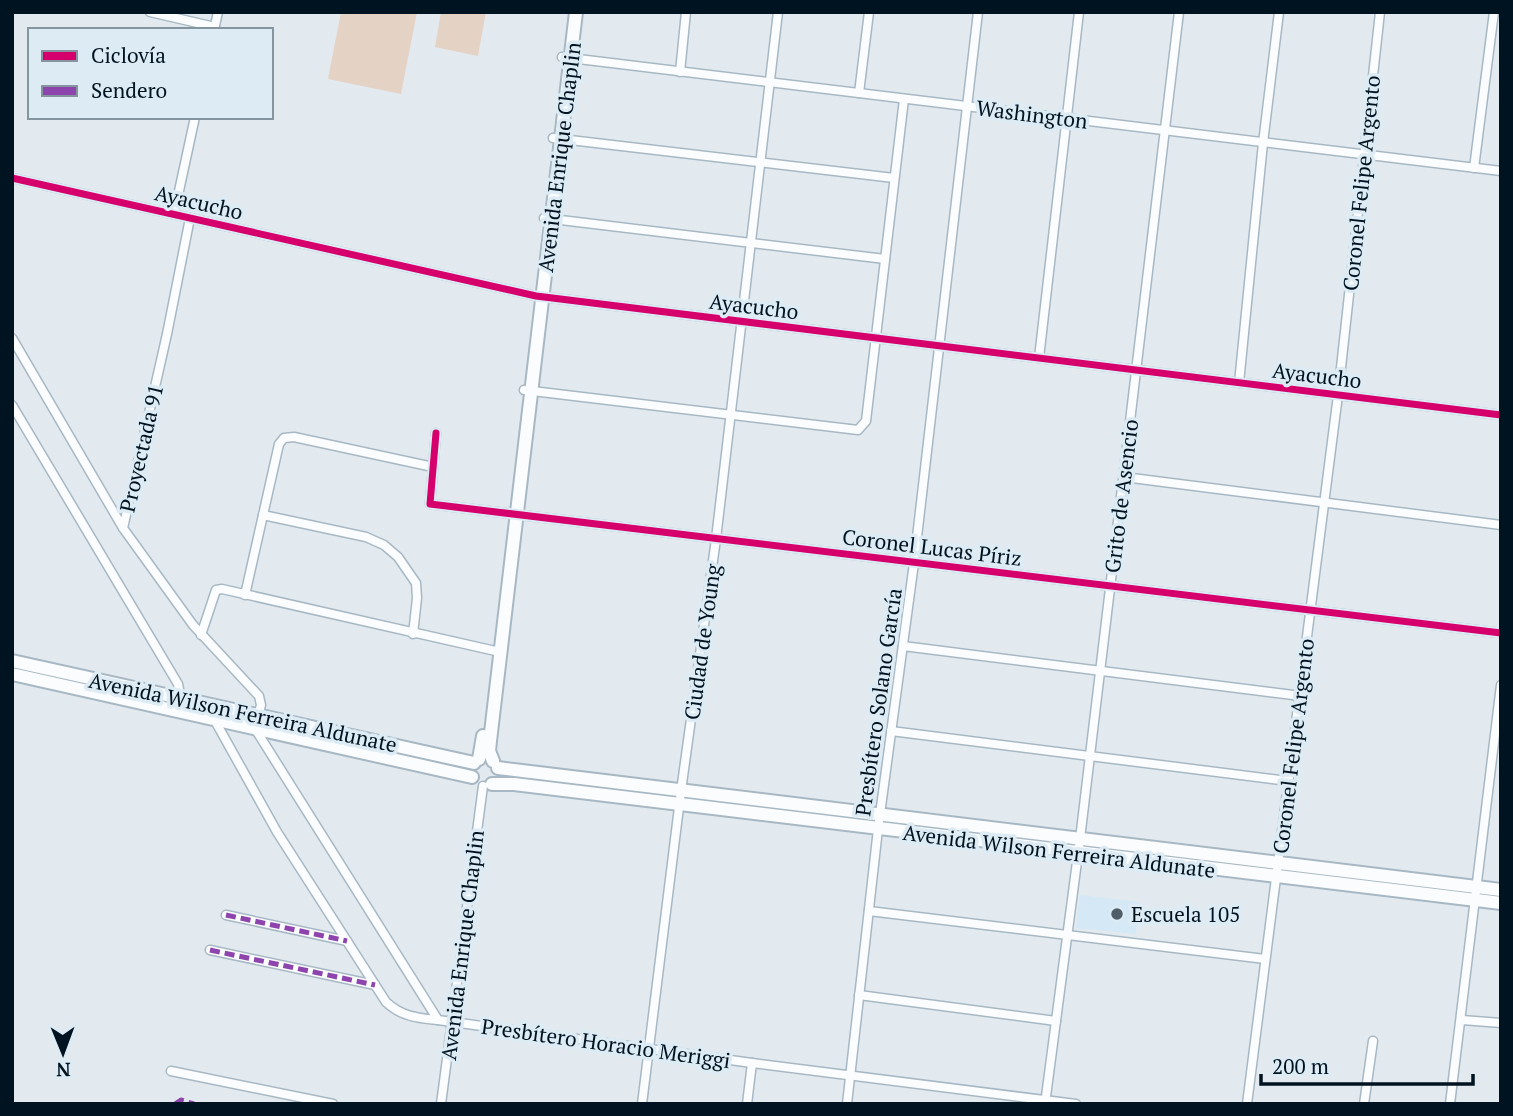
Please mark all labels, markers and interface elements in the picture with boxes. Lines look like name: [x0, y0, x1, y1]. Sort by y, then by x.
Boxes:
legend: [28, 28, 273, 119]
street label: Avenida Enrique Chaplin: [531, 40, 587, 274]
text: Ciclovía: [91, 41, 166, 69]
street label: Coronel Felipe Argento: [1336, 74, 1386, 292]
text: Sendero: [91, 76, 167, 104]
street label: Washington: [975, 93, 1090, 135]
street label: Ayacucho: [152, 178, 246, 226]
street label: Ayacucho: [708, 287, 800, 325]
street label: Ayacucho: [1271, 356, 1363, 394]
street label: Proyectada 91: [113, 381, 169, 515]
street label: Grito de Asencio: [1098, 418, 1144, 574]
street label: Coronel Lucas Píriz: [841, 522, 1023, 572]
street label: Ciudad de Young: [677, 561, 727, 722]
street label: Presbítero Solano García: [848, 586, 908, 818]
street label: Coronel Felipe Argento: [1266, 637, 1320, 855]
street label: Avenida Wilson Ferreira Aldunate: [86, 666, 400, 758]
street label: Avenida Wilson Ferreira Aldunate: [901, 818, 1217, 884]
street label: Avenida Enrique Chaplin: [434, 828, 490, 1062]
place label: Escuela 105: [1131, 900, 1240, 928]
marker: Escuela 105: [1109, 906, 1125, 922]
street label: Presbítero Horacio Meriggi: [480, 1012, 732, 1074]
north arrow: [28, 1018, 98, 1088]
scale bar: [1261, 1042, 1473, 1086]
text: 200 m: [1272, 1052, 1329, 1080]
text: N: [55, 1058, 71, 1083]

